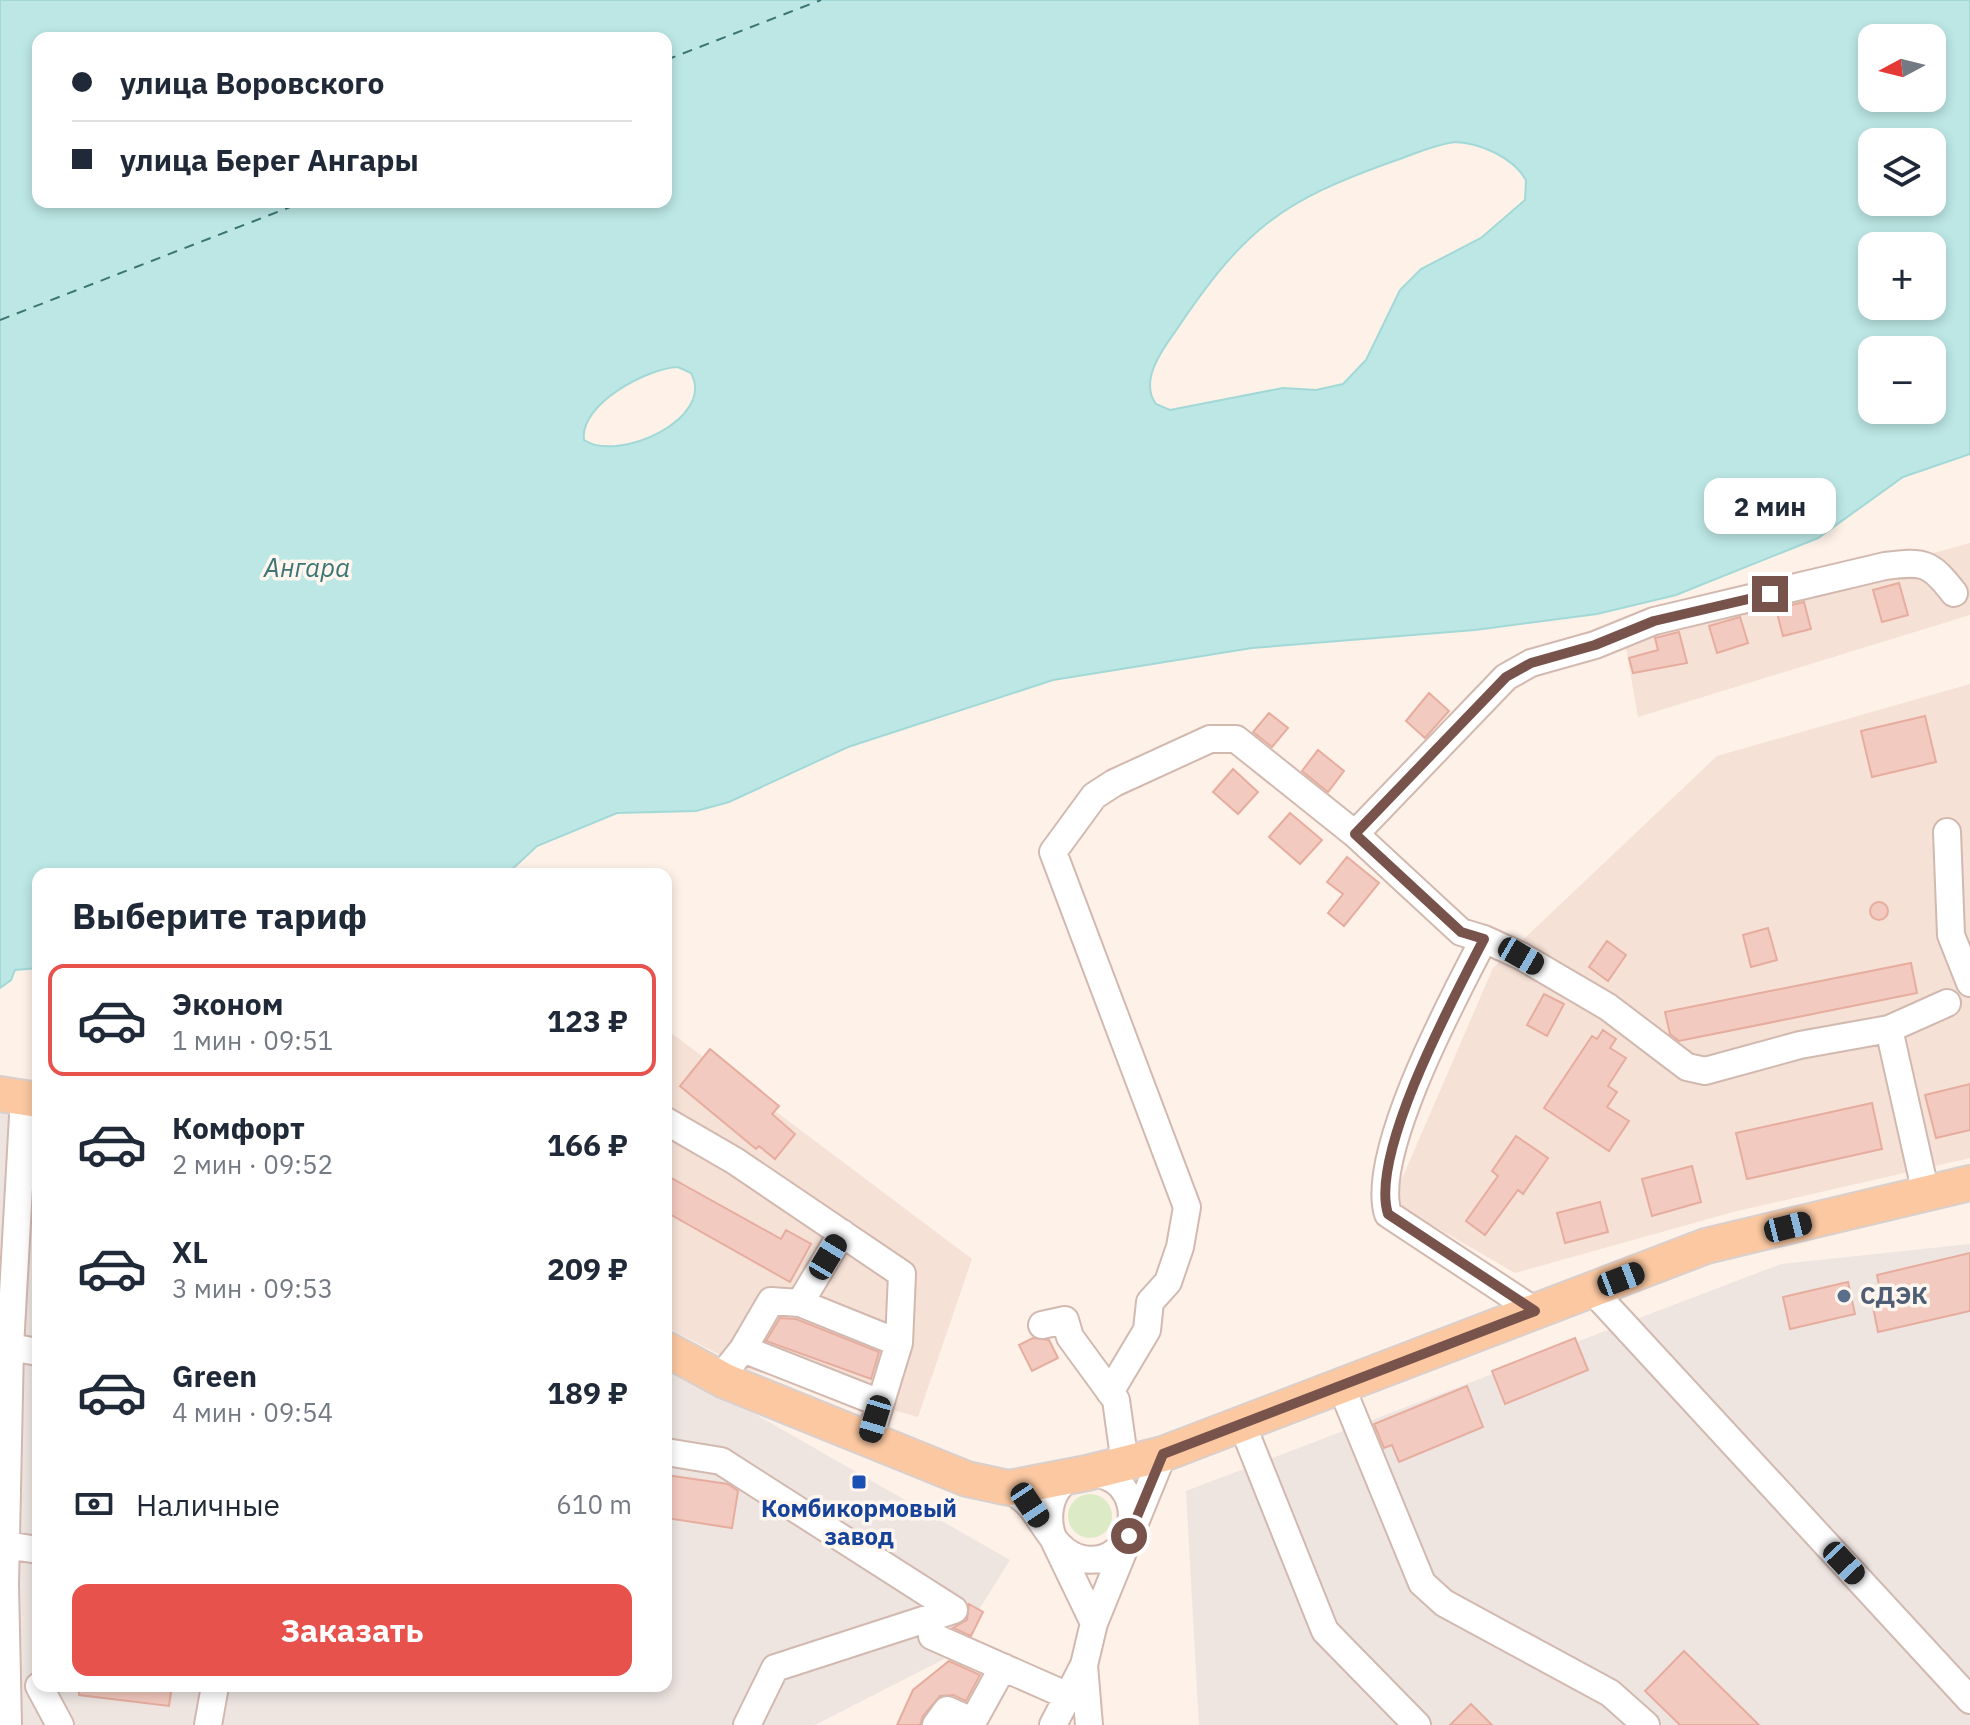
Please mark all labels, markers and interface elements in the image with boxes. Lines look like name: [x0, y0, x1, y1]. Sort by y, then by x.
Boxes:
north arrow: [1858, 24, 1946, 112]
map controls: [1858, 24, 1946, 424]
text: улица Воровского: [120, 63, 384, 102]
button: layers: [1858, 128, 1946, 216]
text: улица Берег Ангары: [120, 140, 419, 179]
button: +: [1858, 232, 1946, 320]
button: −: [1858, 336, 1946, 424]
callout: 2 мин: [1704, 478, 1836, 534]
text: 2 мин: [1734, 489, 1806, 523]
water label: Ангара: [263, 550, 350, 584]
route end: [1752, 576, 1788, 612]
text: Выберите тариф: [72, 892, 367, 939]
car: [1494, 934, 1548, 978]
icon: car: [76, 984, 148, 1056]
text: Эконом: [172, 984, 283, 1023]
text: 123 ₽: [547, 1001, 628, 1040]
text: 1 мин · 09:51: [172, 1023, 333, 1057]
icon: car: [76, 1108, 148, 1180]
text: Комфорт: [172, 1108, 305, 1147]
text: 166 ₽: [547, 1125, 628, 1164]
text: 2 мин · 09:52: [172, 1147, 333, 1181]
car: [1762, 1210, 1814, 1244]
car: [805, 1230, 851, 1284]
icon: car: [76, 1232, 148, 1304]
text: XL: [172, 1232, 208, 1271]
text: 209 ₽: [547, 1249, 628, 1288]
car: [1594, 1259, 1648, 1299]
text: 3 мин · 09:53: [172, 1271, 333, 1305]
place label: СДЭК: [1860, 1279, 1928, 1311]
marker: СДЭК: [1835, 1287, 1853, 1305]
icon: car: [76, 1356, 148, 1428]
text: Green: [172, 1356, 257, 1395]
text: 189 ₽: [547, 1373, 628, 1412]
car: [857, 1393, 893, 1445]
text: 4 мин · 09:54: [172, 1395, 333, 1429]
marker: Комбикормовый завод: [850, 1473, 868, 1491]
car: [1007, 1478, 1053, 1532]
icon: cash: [72, 1482, 116, 1526]
text: Наличные: [136, 1485, 280, 1524]
text: 610 m: [556, 1487, 632, 1521]
place label: Комбикормовый завод: [761, 1492, 957, 1552]
route start: [1111, 1518, 1147, 1554]
car: [1819, 1537, 1869, 1589]
button: Заказать: [72, 1584, 632, 1676]

